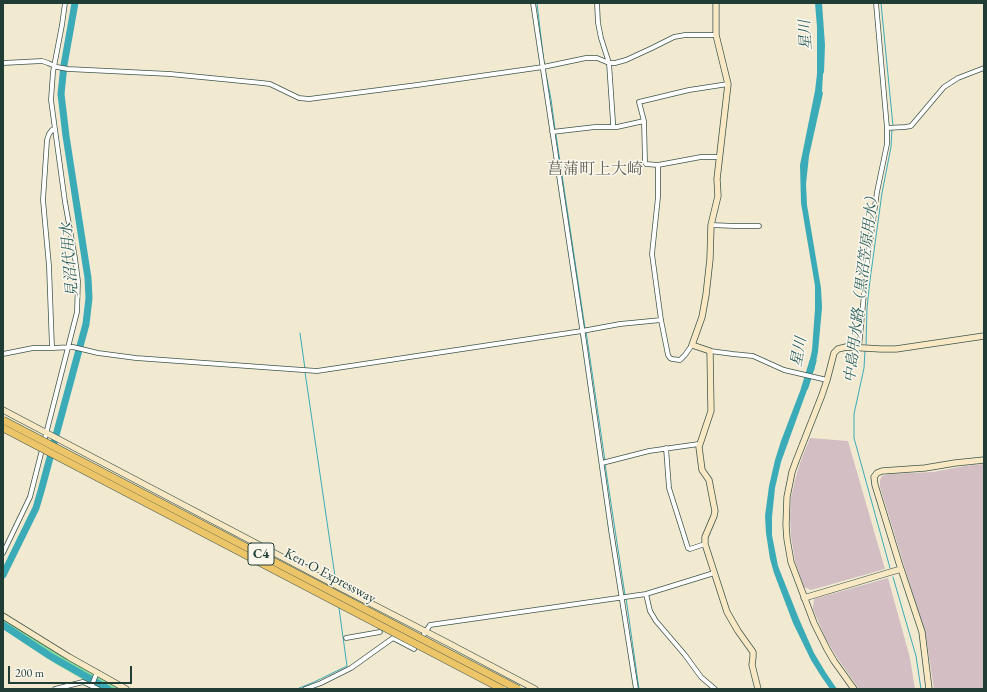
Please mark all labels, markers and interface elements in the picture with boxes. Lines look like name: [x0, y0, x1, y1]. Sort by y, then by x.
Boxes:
water label: 星川: [796, 20, 816, 50]
district label: 菖蒲町上大崎: [547, 160, 643, 180]
water label: 中島用水路（黒沼笠原用水）: [841, 188, 883, 384]
water label: 見沼代用水: [58, 222, 82, 298]
water label: 星川: [787, 336, 811, 368]
road number: C4: [248, 543, 274, 565]
street label: Ken-O Expressway: [281, 545, 379, 607]
scale bar: [10, 658, 134, 684]
text: 200 m: [15, 665, 44, 681]

